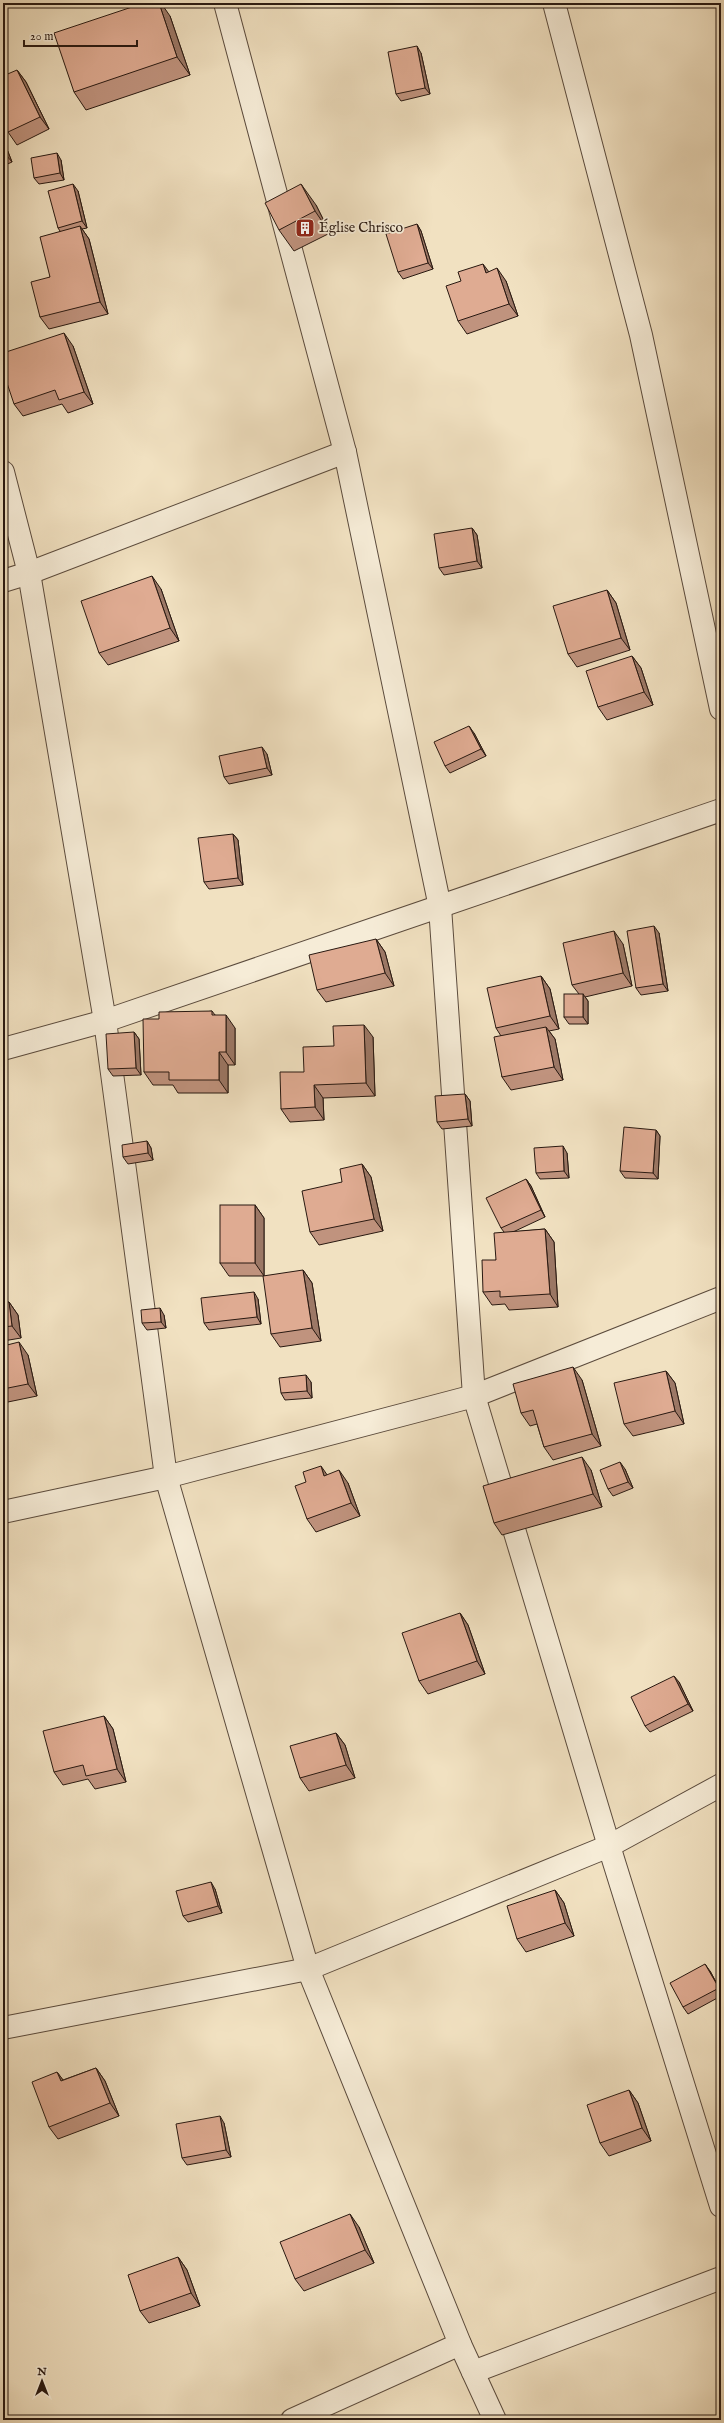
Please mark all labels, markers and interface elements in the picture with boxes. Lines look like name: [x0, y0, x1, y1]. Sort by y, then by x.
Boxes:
scale bar: [24, 22, 137, 48]
text: 20 m: [30, 29, 53, 44]
building icon: Église Chrisco: [294, 217, 316, 239]
place label: Église Chrisco: [319, 218, 404, 237]
north arrow: [22, 2361, 62, 2401]
text: N: [36, 2365, 47, 2379]

